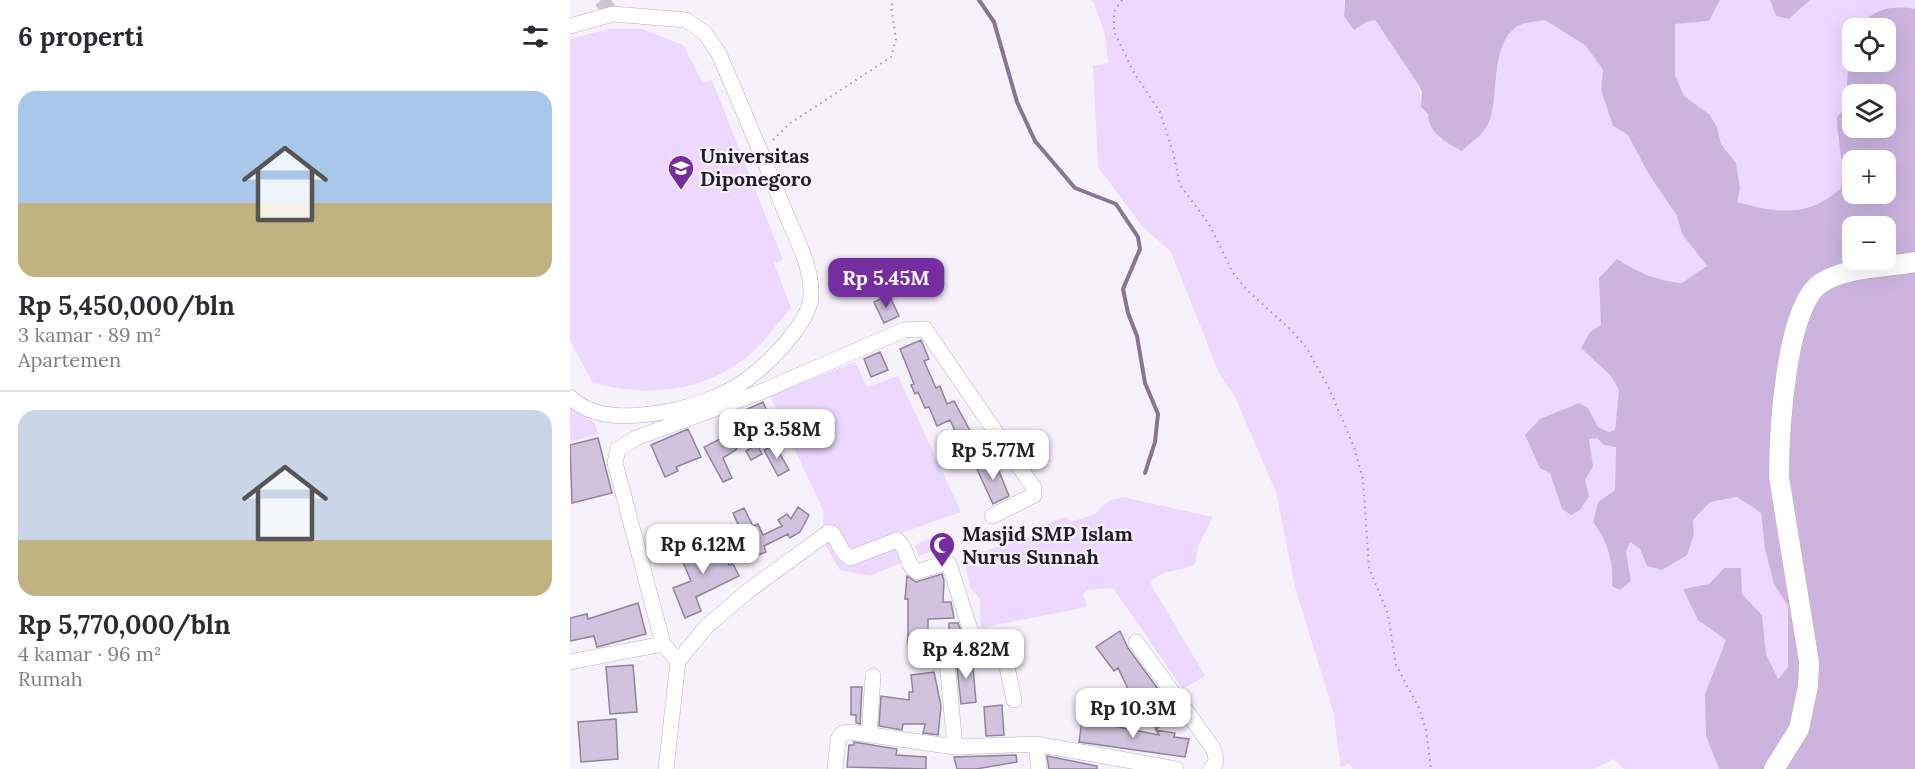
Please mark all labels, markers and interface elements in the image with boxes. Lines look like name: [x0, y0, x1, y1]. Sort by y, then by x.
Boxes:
map controls: [1842, 18, 1896, 270]
button: locate: [1842, 18, 1896, 72]
text: 6 properti: [18, 20, 144, 53]
icon: filters: [519, 20, 552, 53]
button: layers: [1842, 84, 1896, 138]
icon: home: [231, 130, 339, 238]
place label: Universitas Diponegoro: [700, 143, 812, 191]
button: +: [1842, 150, 1896, 204]
school or university icon: Universitas Diponegoro: [666, 153, 696, 191]
button: −: [1842, 216, 1896, 270]
pin: Rp 5.45M: [824, 258, 948, 309]
text: Rp 5.45M: [842, 265, 930, 290]
text: Rp 5,450,000/bln: [18, 289, 235, 322]
text: 3 kamar · 89 m²: [18, 322, 161, 347]
text: Apartemen: [18, 347, 121, 372]
pin: Rp 3.58M: [715, 409, 839, 460]
text: Rp 3.58M: [733, 416, 821, 441]
pin: Rp 5.77M: [931, 430, 1055, 481]
text: Rp 5.77M: [951, 437, 1035, 462]
icon: home: [231, 449, 339, 557]
place label: Masjid SMP Islam Nurus Sunnah: [962, 521, 1134, 569]
pin: Rp 6.12M: [641, 524, 765, 575]
mosque icon: Masjid SMP Islam Nurus Sunnah: [927, 530, 957, 568]
text: Rp 6.12M: [660, 531, 746, 556]
text: Rp 5,770,000/bln: [18, 608, 231, 641]
pin: Rp 4.82M: [904, 629, 1028, 680]
text: Rp 4.82M: [922, 636, 1010, 661]
text: 4 kamar · 96 m²: [18, 641, 162, 666]
text: Rumah: [18, 666, 83, 691]
pin: Rp 10.3M: [1071, 688, 1195, 739]
text: Rp 10.3M: [1090, 695, 1176, 720]

